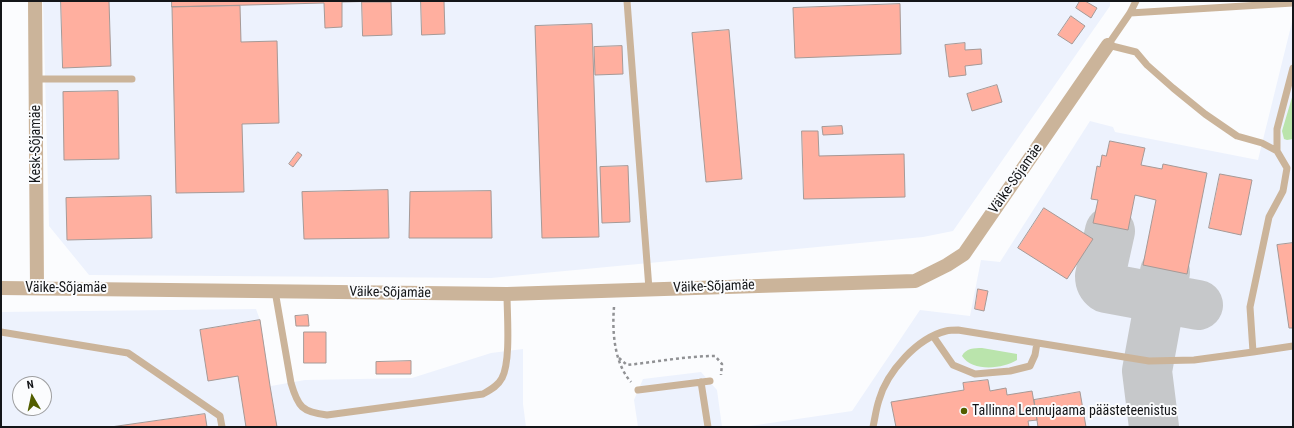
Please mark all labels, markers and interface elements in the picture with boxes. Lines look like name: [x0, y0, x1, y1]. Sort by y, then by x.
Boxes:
street label: Kesk-Sõjamäe: [28, 105, 44, 183]
street label: Väike-Sõjamäe: [986, 141, 1046, 217]
street label: Väike-Sõjamäe: [673, 277, 755, 297]
street label: Väike-Sõjamäe: [25, 280, 107, 296]
street label: Väike-Sõjamäe: [349, 284, 431, 302]
north arrow: [12, 376, 52, 416]
text: N: [26, 378, 35, 392]
place label: Tallinna Lennujaama päästeteenistus: [972, 403, 1177, 419]
marker: Tallinna Lennujaama päästeteenistus: [959, 406, 969, 416]

